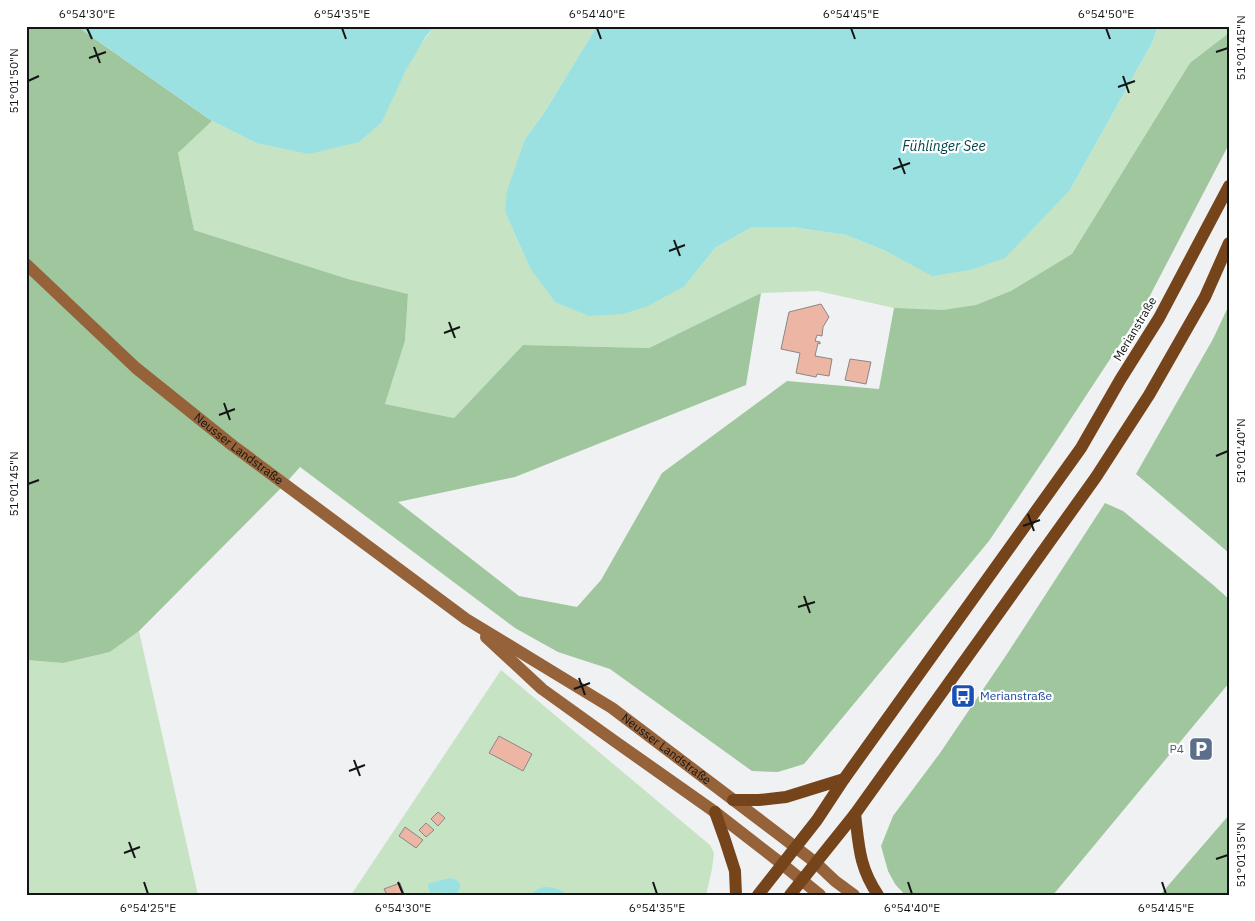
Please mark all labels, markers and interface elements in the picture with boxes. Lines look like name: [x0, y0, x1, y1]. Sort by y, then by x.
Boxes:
text: 6°54'30"E: [59, 6, 115, 21]
text: 6°54'35"E: [314, 6, 370, 21]
text: 6°54'40"E: [569, 6, 625, 21]
text: 6°54'45"E: [823, 6, 879, 21]
text: 6°54'50"E: [1078, 6, 1134, 21]
text: 51°01'45"N: [1233, 15, 1248, 81]
text: 51°01'50"N: [6, 48, 21, 114]
water label: Fühlinger See: [902, 137, 986, 155]
street label: Merianstraße: [1110, 294, 1160, 363]
street label: Neusser Landstraße: [191, 409, 287, 488]
text: 51°01'40"N: [1233, 418, 1248, 484]
text: 51°01'45"N: [6, 451, 21, 517]
bus stop icon: Merianstraße: [950, 683, 976, 709]
place label: Merianstraße: [980, 688, 1052, 703]
street label: Neusser Landstraße: [619, 710, 715, 788]
parking icon: P4: [1188, 736, 1214, 762]
place label: P4: [1170, 741, 1184, 756]
text: 51°01'35"N: [1233, 822, 1248, 888]
text: 6°54'25"E: [120, 900, 176, 915]
text: 6°54'30"E: [375, 900, 431, 915]
text: 6°54'35"E: [629, 900, 685, 915]
text: 6°54'40"E: [884, 900, 940, 915]
text: 6°54'45"E: [1138, 900, 1194, 915]

